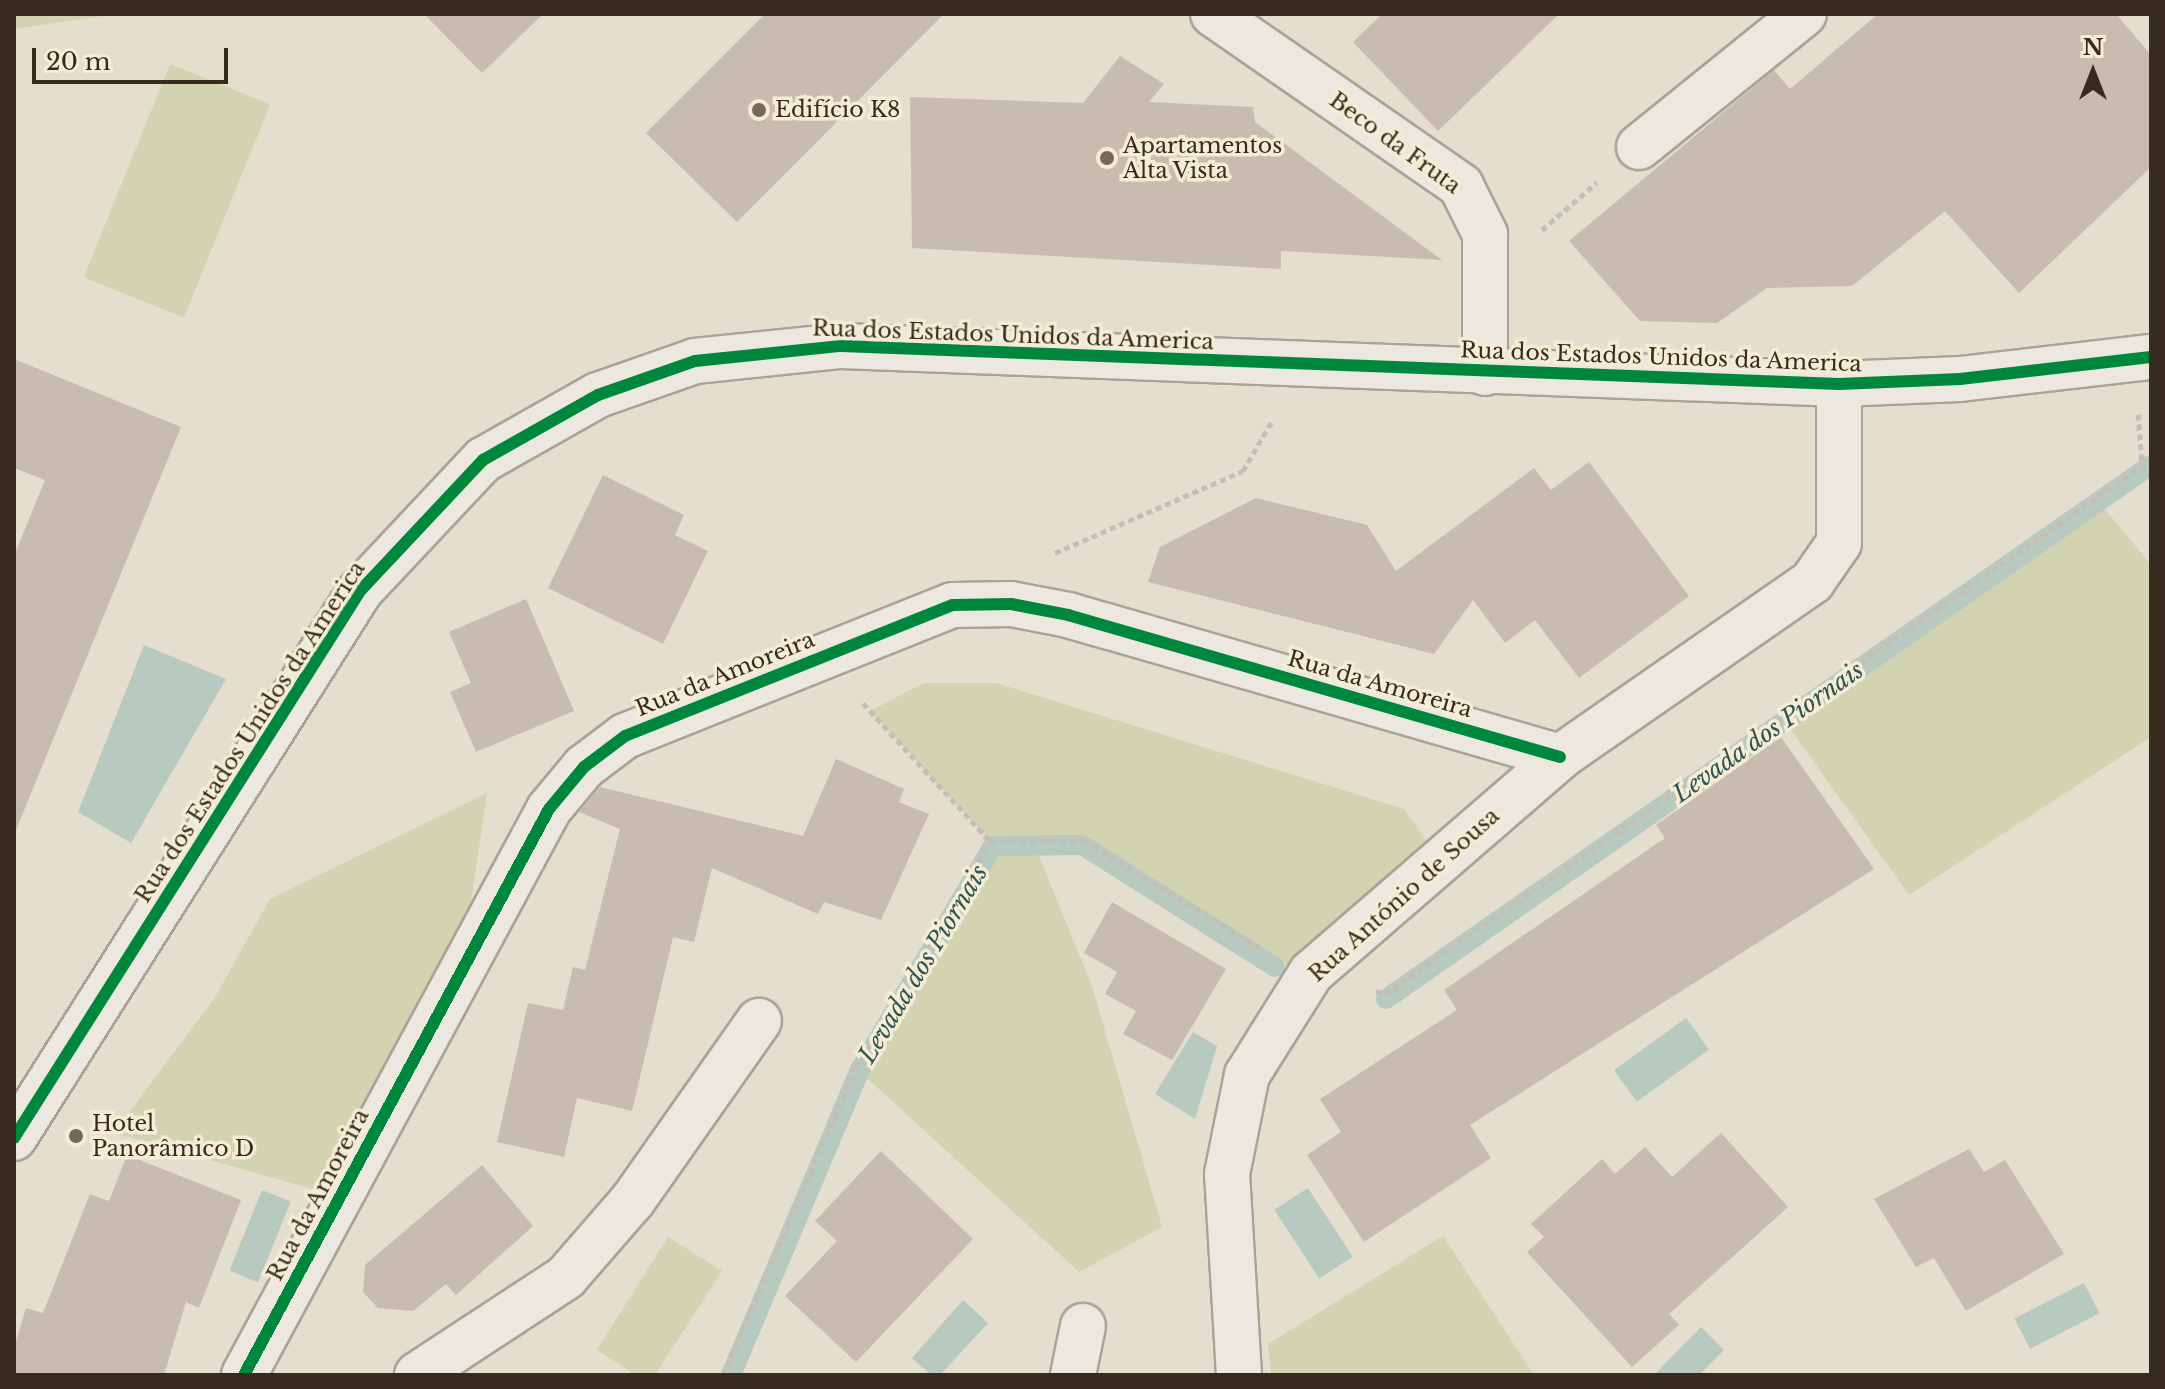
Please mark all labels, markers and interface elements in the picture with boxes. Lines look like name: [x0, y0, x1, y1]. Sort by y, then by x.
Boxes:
scale bar: [36, 32, 232, 82]
north arrow: [2053, 32, 2133, 112]
text: N: [2083, 34, 2103, 61]
text: 20 m: [46, 47, 111, 76]
street label: Beco da Fruta: [1324, 87, 1466, 199]
place label: Edifício K8: [775, 97, 900, 123]
marker: Edifício K8: [750, 101, 768, 119]
place label: Apartamentos Alta Vista: [1123, 132, 1282, 184]
marker: Apartamentos Alta Vista: [1098, 149, 1116, 167]
street label: Rua dos Estados Unidos da America: [811, 315, 1215, 355]
street label: Rua dos Estados Unidos da America: [1459, 337, 1863, 377]
street label: Rua dos Estados Unidos da America: [129, 556, 371, 908]
street label: Rua da Amoreira: [631, 626, 819, 722]
street label: Rua da Amoreira: [1284, 645, 1476, 723]
water label: Levada dos Piornais: [1667, 655, 1869, 809]
street label: Rua António de Sousa: [1303, 802, 1505, 988]
water label: Levada dos Piornais: [852, 859, 994, 1069]
street label: Rua da Amoreira: [261, 1104, 375, 1286]
place label: Hotel Panorâmico D: [92, 1110, 254, 1162]
marker: Hotel Panorâmico D: [67, 1127, 85, 1145]

